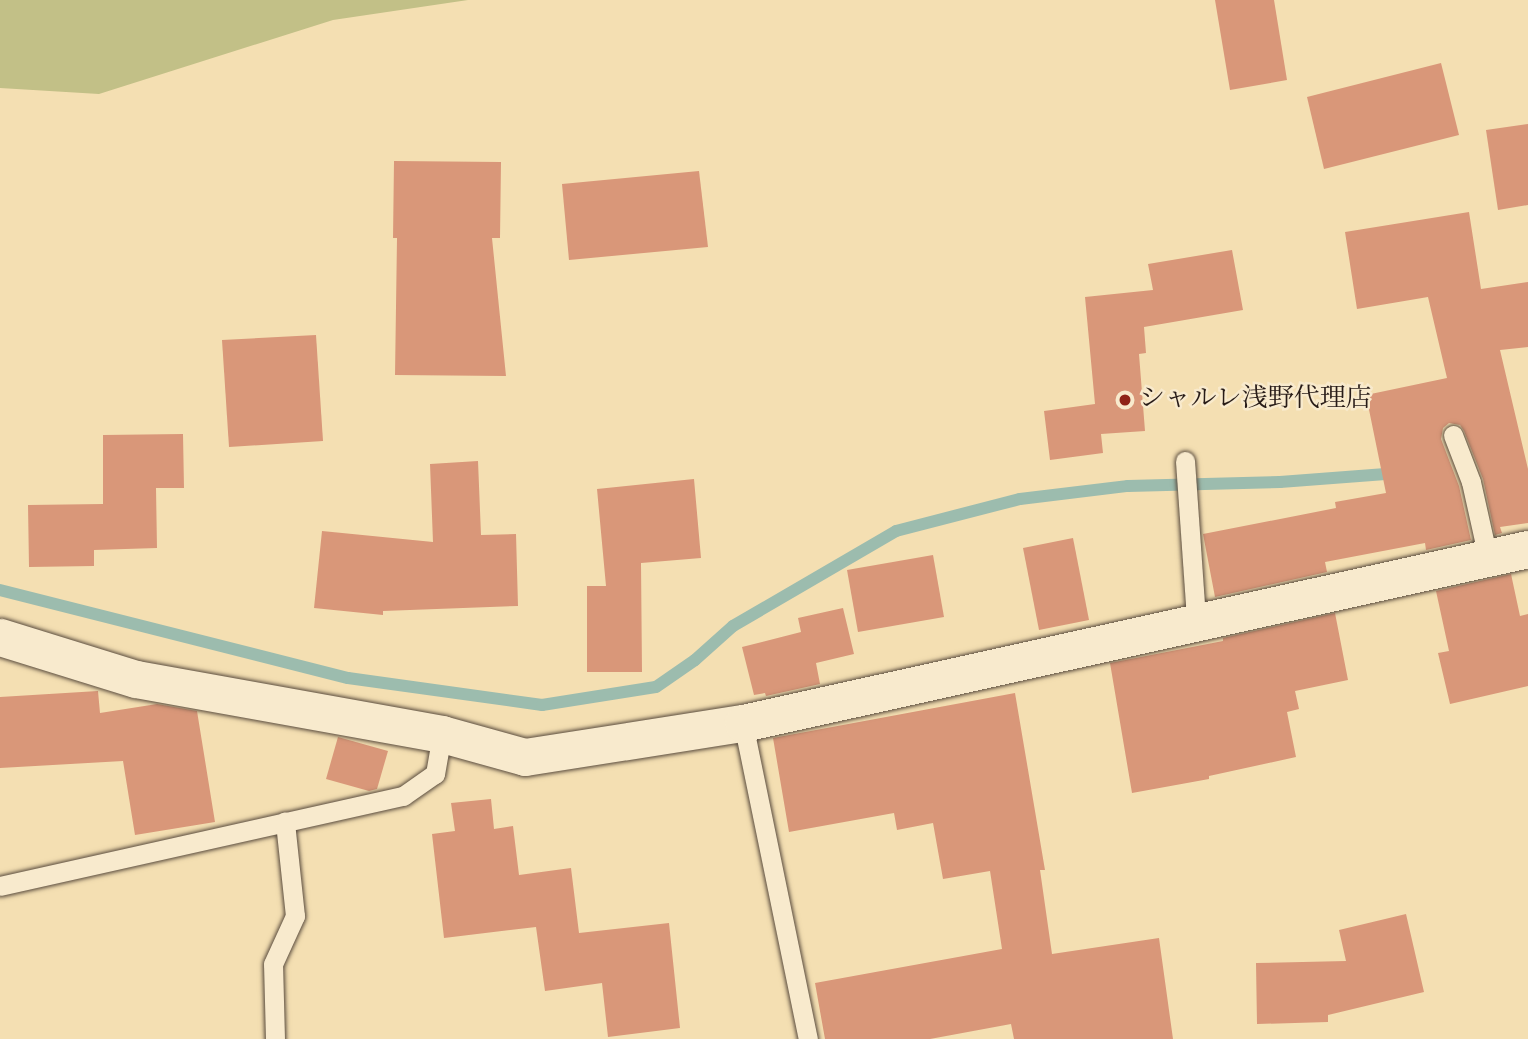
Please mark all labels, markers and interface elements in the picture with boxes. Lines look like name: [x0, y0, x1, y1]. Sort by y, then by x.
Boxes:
place label: シャルレ浅野代理店: [1139, 384, 1373, 416]
marker: シャルレ浅野代理店: [1117, 392, 1133, 408]

